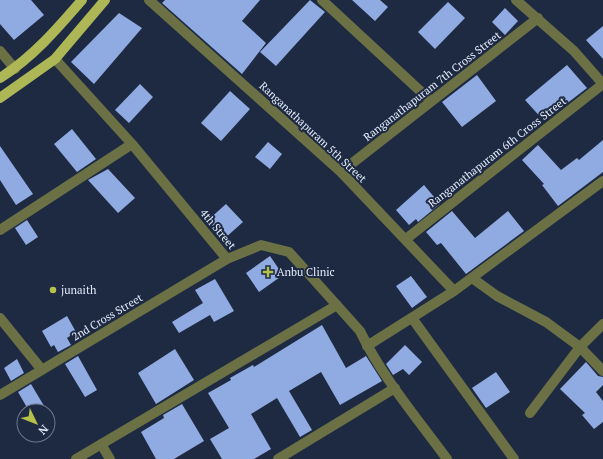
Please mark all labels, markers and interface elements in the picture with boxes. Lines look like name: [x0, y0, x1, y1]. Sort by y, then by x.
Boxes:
street label: Ranganathapuram 7th Cross Street: [360, 28, 504, 144]
street label: Ranganathapuram 5th Street: [256, 79, 370, 185]
street label: Ranganathapuram 6th Cross Street: [425, 94, 569, 210]
street label: 4th Street: [197, 206, 239, 252]
place label: Anbu Clinic: [277, 265, 335, 279]
marker: Anbu Clinic: [262, 266, 274, 278]
place label: junaith: [61, 283, 97, 297]
marker: junaith: [48, 285, 58, 295]
street label: 2nd Cross Street: [69, 290, 145, 344]
north arrow: [16, 403, 56, 443]
text: N: [35, 422, 51, 438]

